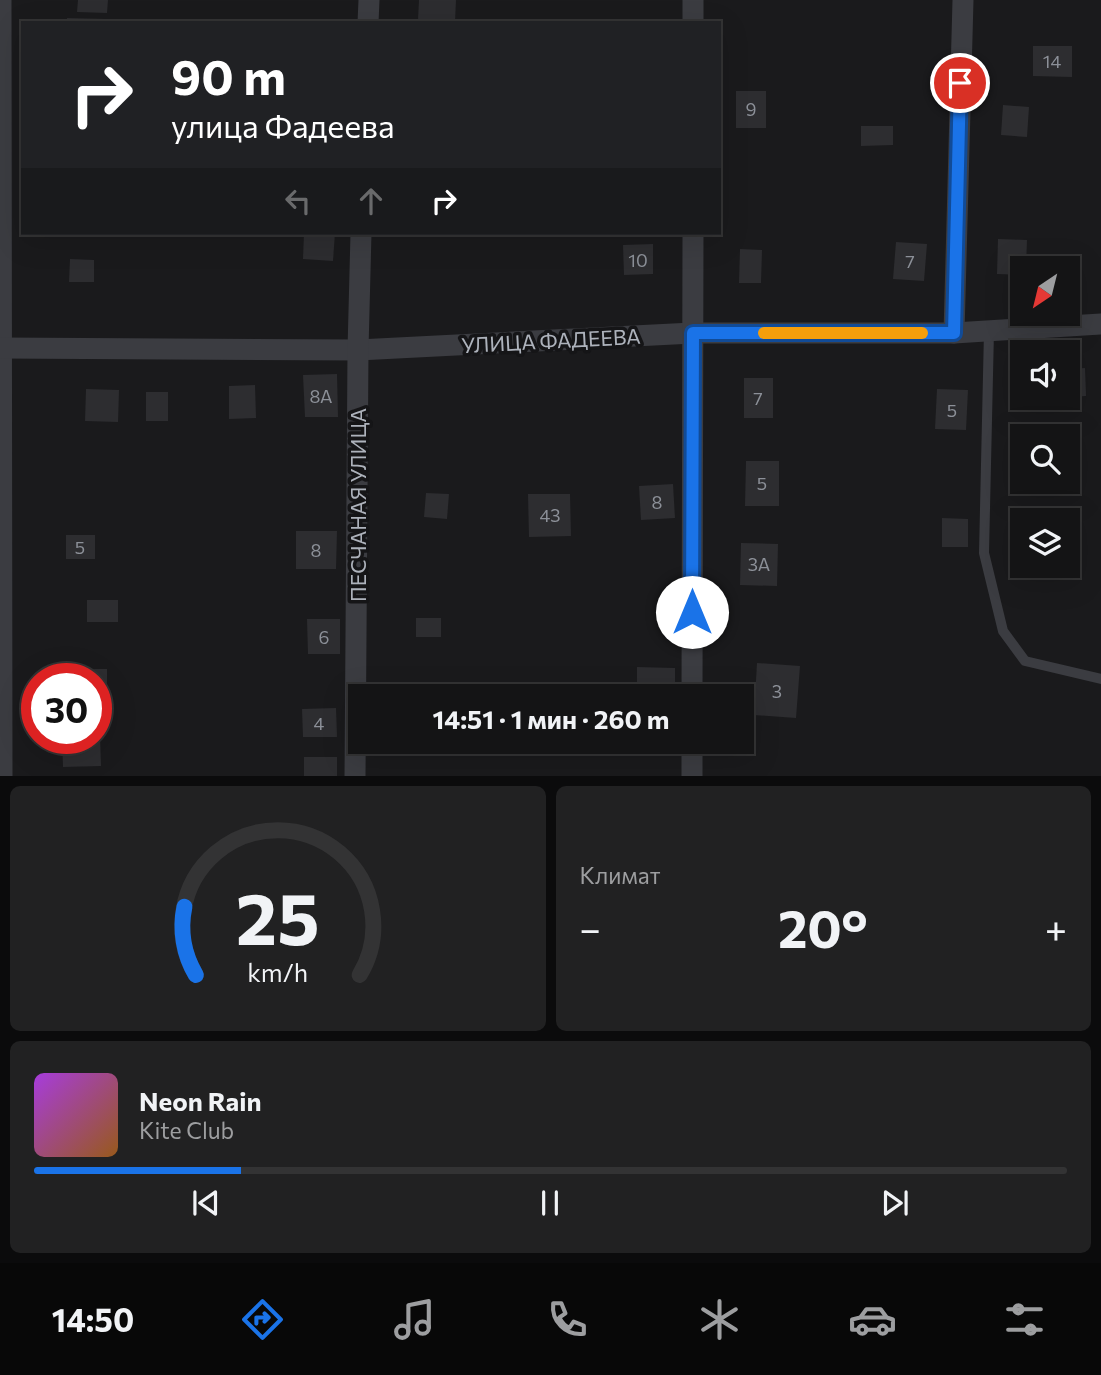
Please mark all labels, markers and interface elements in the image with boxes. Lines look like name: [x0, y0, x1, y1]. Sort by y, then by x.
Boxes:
text: 90 m: [171, 45, 286, 105]
icon: right: [56, 49, 147, 140]
house number: 14: [1043, 50, 1061, 72]
pin: [930, 53, 990, 113]
icon: arrive: [941, 64, 979, 102]
house number: 9: [746, 98, 756, 120]
text: улица Фадеева: [171, 105, 395, 145]
icon: left: [279, 182, 317, 220]
icon: ahead: [352, 182, 390, 220]
icon: right: [425, 182, 463, 220]
house number: 10: [628, 249, 648, 271]
house number: 7: [905, 250, 915, 272]
north arrow: [1010, 256, 1080, 326]
map controls: [1010, 256, 1080, 578]
street label: УЛИЦА ФАДЕЕВА: [461, 323, 641, 357]
button: sound: [1010, 340, 1080, 410]
house number: 8А: [310, 385, 332, 407]
house number: 7: [753, 387, 763, 409]
house number: 5: [947, 399, 957, 421]
street label: ПЕСЧАНАЯ УЛИЦА: [345, 408, 370, 602]
button: search: [1010, 424, 1080, 494]
house number: 5: [757, 472, 767, 494]
house number: 8: [652, 491, 663, 513]
house number: 43: [539, 504, 561, 526]
button: layers: [1010, 508, 1080, 578]
house number: 5: [75, 536, 85, 558]
house number: 8: [311, 539, 322, 561]
house number: 3А: [748, 553, 770, 575]
position arrow: [655, 575, 729, 649]
house number: 6: [319, 626, 329, 648]
speed limit sign: 30: [21, 663, 112, 754]
house number: 3: [772, 680, 782, 702]
text: 14:51 · 1 мин · 260 m: [433, 703, 669, 734]
house number: 4: [314, 712, 325, 734]
text: Климат: [580, 861, 661, 889]
text: 25: [236, 871, 320, 960]
text: 20°: [778, 895, 868, 959]
text: −: [580, 904, 601, 951]
text: +: [1045, 904, 1067, 951]
text: km/h: [247, 956, 308, 986]
text: Neon Rain: [139, 1085, 262, 1116]
text: Kite Club: [139, 1116, 234, 1144]
icon: previous: [187, 1184, 225, 1222]
icon: pause: [531, 1184, 569, 1222]
icon: next: [876, 1184, 914, 1222]
icon: directions: [238, 1295, 287, 1344]
icon: music: [390, 1295, 439, 1344]
icon: phone: [543, 1295, 592, 1344]
icon: climate: [695, 1295, 744, 1344]
icon: car: [848, 1295, 897, 1344]
icon: filters: [1000, 1295, 1049, 1344]
text: 14:50: [52, 1299, 134, 1339]

